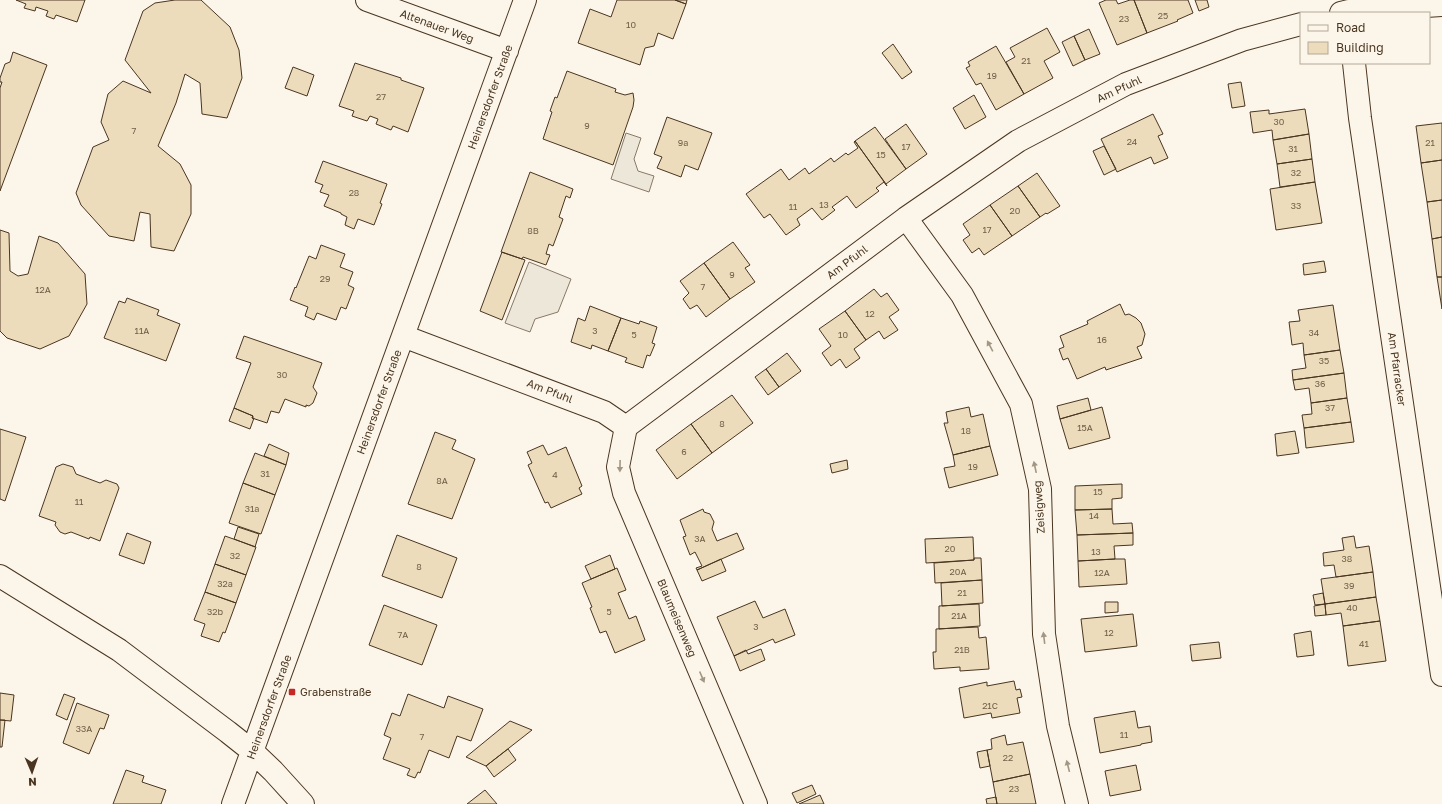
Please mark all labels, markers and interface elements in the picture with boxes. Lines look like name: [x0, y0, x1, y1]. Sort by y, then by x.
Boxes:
street label: Altenauer Weg: [399, 6, 476, 45]
house number: 25: [1158, 10, 1168, 21]
legend: [1300, 12, 1430, 64]
house number: 23: [1119, 13, 1129, 24]
house number: 10: [626, 19, 636, 30]
text: Road: [1336, 20, 1365, 35]
text: Building: [1336, 40, 1384, 55]
street label: Heinersdorfer Straße: [465, 43, 515, 151]
house number: 21: [1021, 55, 1031, 66]
house number: 19: [987, 70, 997, 81]
street label: Am Pfuhl: [1094, 72, 1144, 105]
house number: 27: [376, 91, 386, 102]
house number: 30: [1274, 116, 1285, 127]
house number: 9: [584, 120, 590, 131]
house number: 7: [132, 125, 137, 136]
house number: 24: [1127, 136, 1138, 147]
house number: 9a: [678, 137, 688, 148]
house number: 21: [1425, 137, 1435, 148]
house number: 17: [901, 141, 911, 152]
house number: 31: [1288, 143, 1298, 154]
house number: 15: [876, 149, 886, 160]
house number: 32: [1291, 167, 1301, 178]
house number: 28: [349, 187, 359, 198]
house number: 13: [819, 199, 829, 210]
house number: 33: [1291, 200, 1301, 211]
house number: 11: [789, 201, 798, 212]
house number: 20: [1010, 205, 1021, 216]
house number: 17: [982, 224, 992, 235]
house number: 8B: [527, 225, 539, 236]
street label: Am Pfuhl: [824, 242, 870, 281]
house number: 9: [729, 269, 735, 280]
house number: 29: [320, 273, 330, 284]
house number: 7: [701, 281, 706, 292]
house number: 12A: [35, 284, 51, 295]
house number: 12: [865, 308, 875, 319]
house number: 11A: [135, 325, 149, 336]
house number: 3: [592, 325, 598, 336]
house number: 34: [1309, 327, 1320, 338]
house number: 5: [631, 329, 637, 340]
house number: 10: [838, 329, 848, 340]
street label: Am Pfarracker: [1386, 331, 1409, 407]
house number: 16: [1097, 334, 1107, 345]
one-way arrow: [987, 341, 993, 352]
street label: Heinersdorfer Straße: [354, 348, 404, 456]
house number: 35: [1319, 355, 1329, 366]
house number: 30: [277, 369, 288, 380]
street label: Am Pfuhl: [525, 376, 575, 405]
house number: 36: [1315, 378, 1325, 389]
house number: 37: [1325, 402, 1335, 413]
house number: 8: [719, 418, 725, 429]
house number: 15A: [1077, 422, 1093, 433]
house number: 18: [961, 425, 971, 436]
house number: 6: [681, 446, 687, 457]
one-way arrow: [617, 459, 623, 472]
house number: 19: [968, 461, 978, 472]
one-way arrow: [1031, 461, 1037, 473]
house number: 31: [260, 468, 270, 479]
house number: 4: [552, 469, 558, 480]
house number: 8A: [436, 475, 448, 486]
street label: Zeisigweg: [1030, 480, 1047, 534]
house number: 15: [1093, 486, 1103, 497]
house number: 11: [75, 496, 84, 507]
house number: 31a: [245, 503, 259, 514]
house number: 14: [1089, 510, 1099, 521]
house number: 3A: [694, 533, 706, 544]
house number: 20: [945, 543, 956, 554]
house number: 13: [1091, 546, 1101, 557]
house number: 32: [230, 550, 240, 561]
house number: 38: [1342, 553, 1352, 564]
house number: 8: [416, 561, 422, 572]
house number: 20A: [950, 566, 966, 577]
house number: 12A: [1094, 567, 1110, 578]
street label: Blaumeisenweg: [655, 577, 700, 659]
house number: 32a: [217, 578, 233, 589]
house number: 39: [1344, 580, 1354, 591]
house number: 21: [957, 587, 967, 598]
house number: 40: [1346, 602, 1358, 613]
house number: 32b: [207, 606, 223, 617]
house number: 5: [606, 606, 612, 617]
house number: 21A: [951, 610, 967, 621]
house number: 3: [753, 621, 759, 632]
house number: 12: [1104, 627, 1114, 638]
house number: 7A: [398, 629, 408, 640]
one-way arrow: [1041, 632, 1047, 644]
house number: 41: [1359, 638, 1370, 649]
house number: 21B: [954, 644, 970, 655]
street label: Heinersdorfer Straße: [244, 653, 294, 761]
one-way arrow: [699, 671, 705, 683]
place label: Grabenstraße: [300, 685, 371, 698]
marker: Grabenstraße: [287, 687, 297, 697]
house number: 21C: [982, 700, 998, 711]
house number: 33A: [76, 723, 92, 734]
house number: 11: [1120, 729, 1129, 740]
house number: 7: [420, 731, 425, 742]
north arrow: [12, 752, 52, 792]
house number: 22: [1003, 752, 1013, 763]
one-way arrow: [1064, 760, 1070, 772]
text: N: [28, 776, 37, 789]
house number: 23: [1009, 783, 1019, 794]

